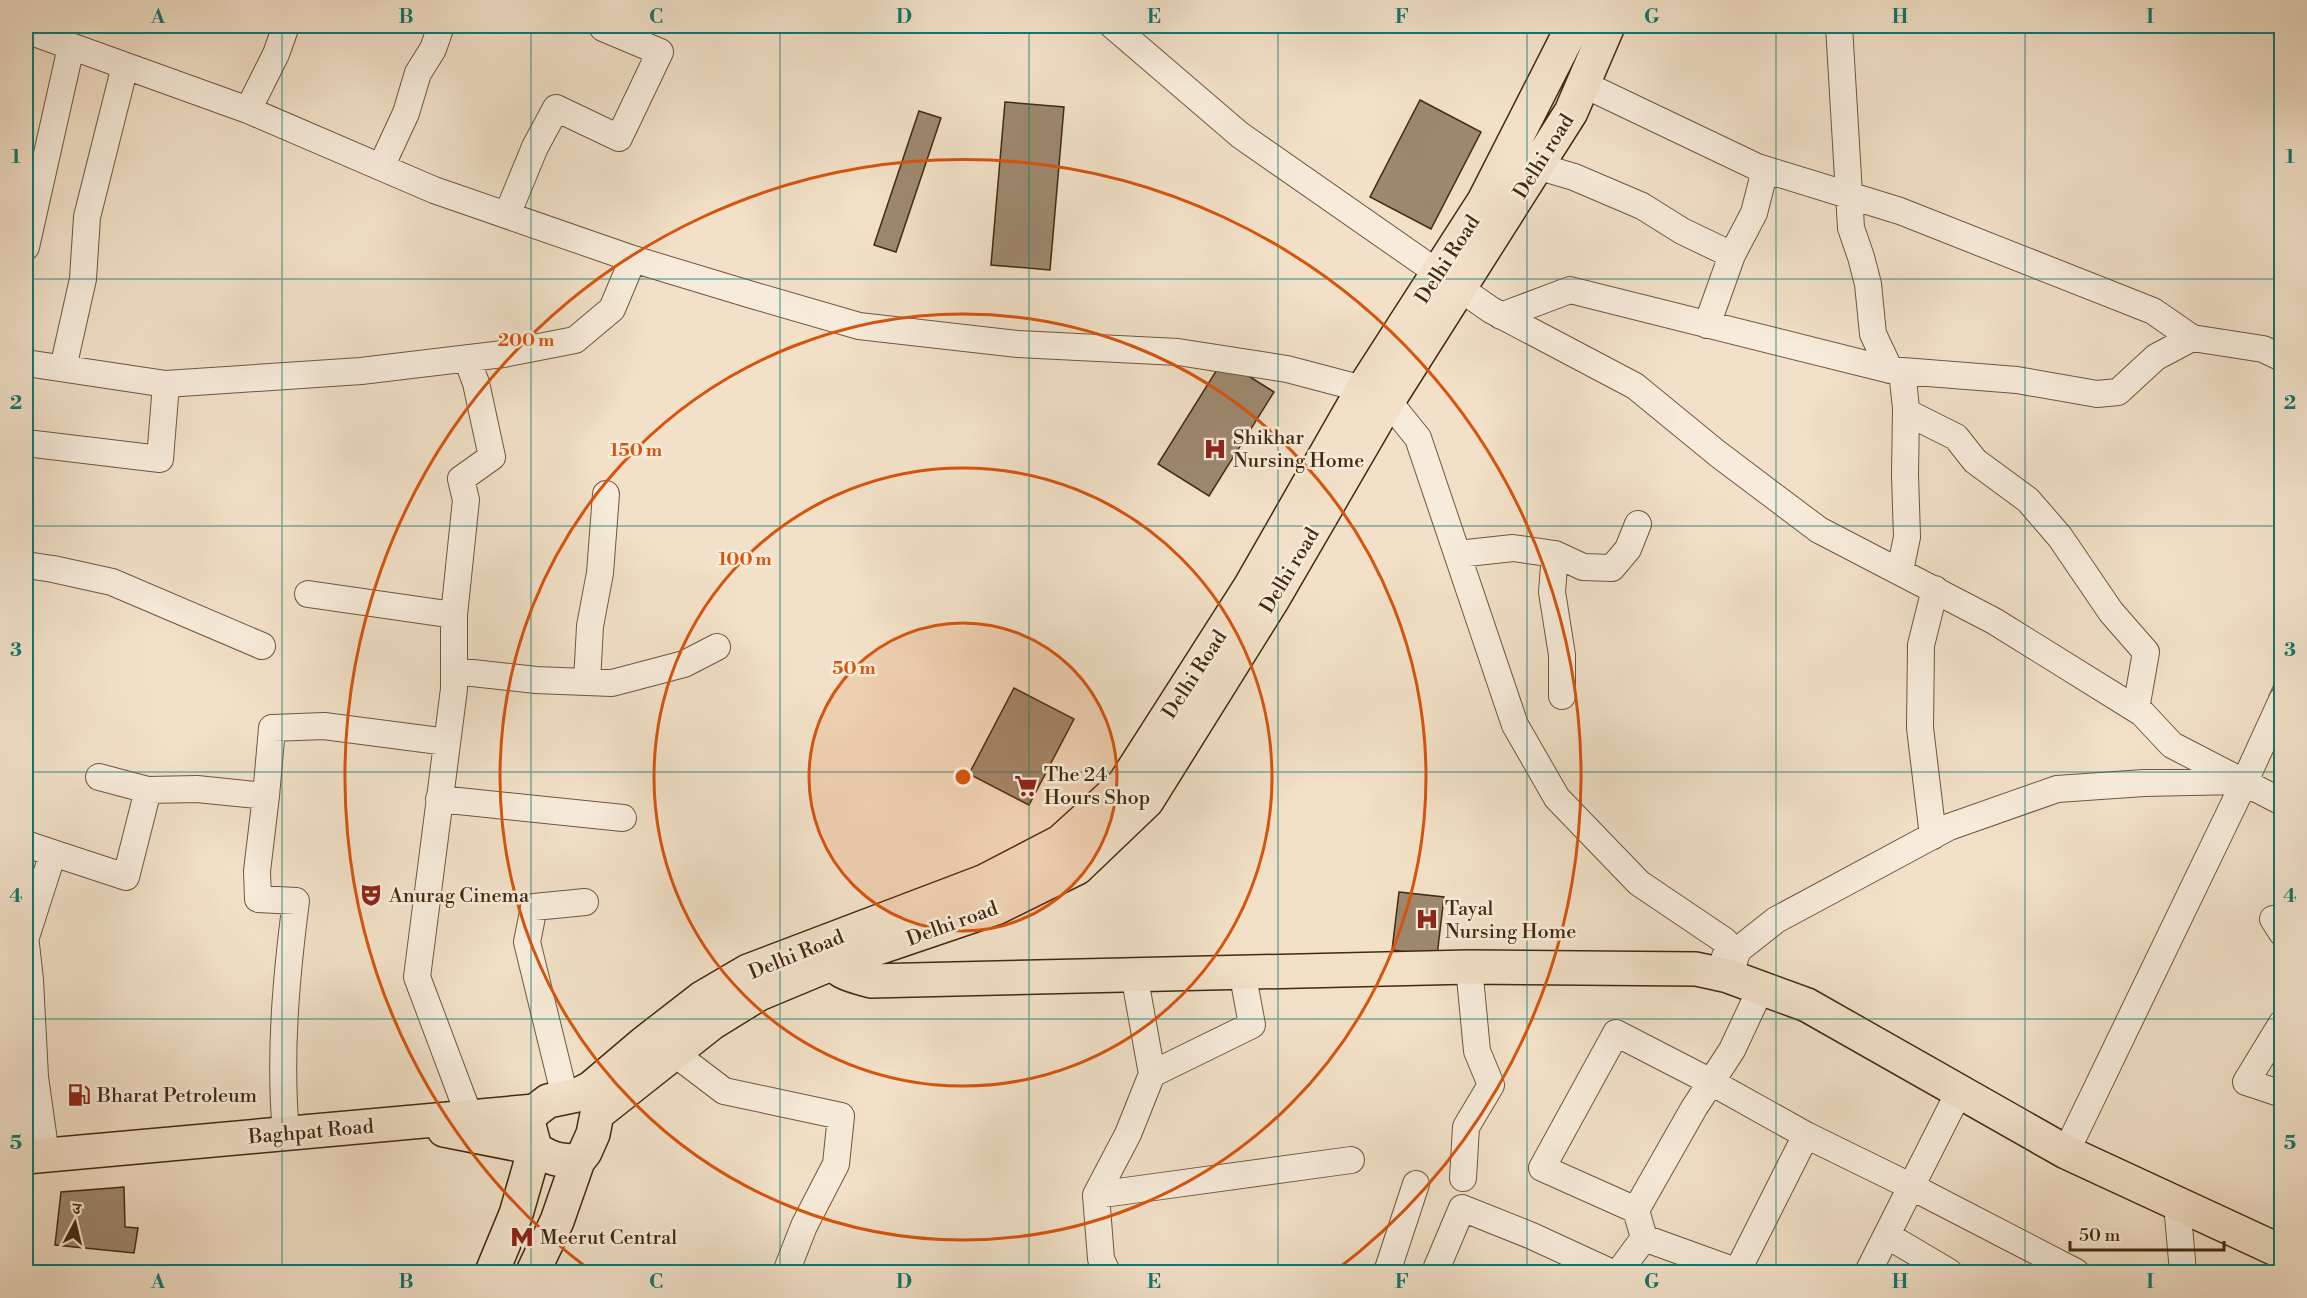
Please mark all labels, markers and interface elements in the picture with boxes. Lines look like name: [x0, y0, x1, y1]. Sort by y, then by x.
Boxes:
text: A: [150, 5, 166, 30]
text: B: [398, 5, 414, 30]
text: C: [649, 5, 663, 30]
text: D: [896, 5, 912, 30]
text: E: [1147, 5, 1161, 30]
text: F: [1395, 5, 1409, 30]
text: G: [1644, 5, 1660, 30]
text: H: [1892, 5, 1909, 30]
text: I: [2146, 5, 2154, 30]
street label: Delhi road: [1508, 109, 1580, 204]
text: 1: [11, 145, 21, 170]
text: 1: [2285, 145, 2295, 170]
street label: Delhi Road: [1410, 210, 1486, 309]
text: 200 m: [498, 329, 555, 352]
text: 2: [10, 391, 22, 416]
text: 2: [2284, 391, 2296, 416]
place label: Shikhar Nursing Home: [1233, 426, 1364, 474]
hospital icon: Shikhar Nursing Home: [1202, 436, 1228, 462]
text: 150 m: [610, 439, 663, 462]
street label: Delhi road: [1255, 523, 1326, 618]
text: 100 m: [718, 548, 772, 571]
street label: Delhi Road: [1157, 625, 1233, 724]
text: 3: [10, 638, 22, 663]
text: 3: [2284, 638, 2296, 663]
text: 50 m: [832, 657, 876, 680]
place label: The 24 Hours Shop: [1044, 763, 1150, 811]
centre of rings: [953, 767, 973, 787]
supermarket icon: The 24 Hours Shop: [1013, 773, 1039, 799]
theatre icon: Anurag Cinema: [358, 882, 384, 908]
text: 4: [9, 884, 23, 909]
place label: Anurag Cinema: [388, 884, 530, 909]
text: 4: [2283, 884, 2297, 909]
street label: Delhi road: [903, 896, 1002, 952]
place label: Tayal Nursing Home: [1445, 897, 1576, 945]
hospital icon: Tayal Nursing Home: [1414, 906, 1440, 932]
street label: Delhi Road: [745, 925, 848, 986]
fuel station icon: Bharat Petroleum: [66, 1082, 92, 1108]
place label: Bharat Petroleum: [96, 1084, 258, 1109]
street label: Baghpat Road: [246, 1115, 375, 1151]
text: 5: [10, 1131, 22, 1156]
text: 5: [2284, 1131, 2296, 1156]
north arrow: [45, 1193, 105, 1253]
text: उ: [70, 1199, 84, 1220]
scale bar: [2070, 1214, 2224, 1252]
metro station icon: Meerut Central: [509, 1224, 535, 1250]
text: 50 m: [2079, 1224, 2121, 1247]
place label: Meerut Central: [540, 1226, 677, 1251]
text: A: [150, 1270, 166, 1295]
text: B: [398, 1270, 414, 1295]
text: C: [649, 1270, 663, 1295]
text: D: [896, 1270, 912, 1295]
text: E: [1147, 1270, 1161, 1295]
text: F: [1395, 1270, 1409, 1295]
text: G: [1644, 1270, 1660, 1295]
text: H: [1892, 1270, 1909, 1295]
text: I: [2146, 1270, 2154, 1295]

